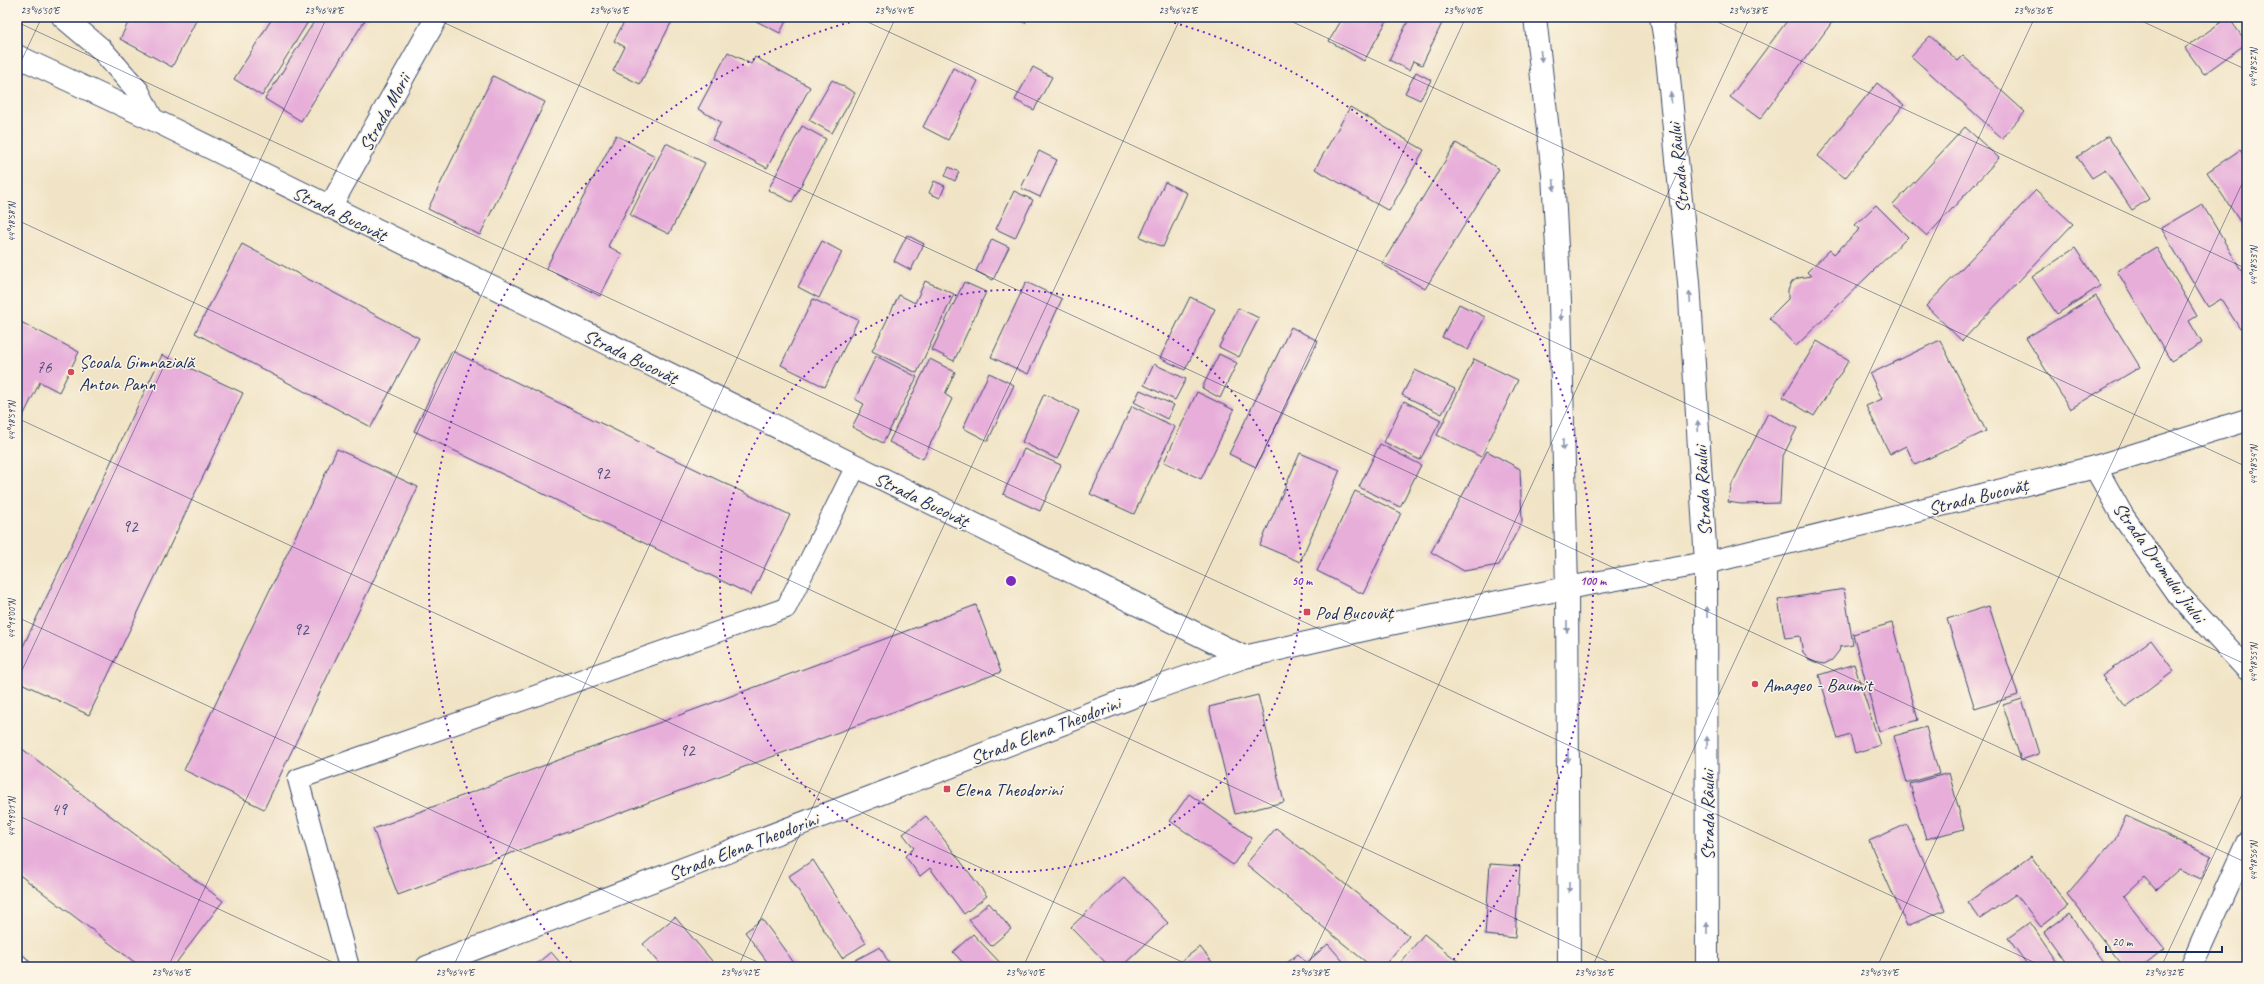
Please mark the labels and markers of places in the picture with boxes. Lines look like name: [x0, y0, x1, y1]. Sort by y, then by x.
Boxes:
place label: Școala Gimnazială Anton Pann: [79, 350, 196, 396]
marker: Școala Gimnazială Anton Pann: [66, 367, 76, 377]
centre of rings: [1004, 574, 1018, 588]
place label: Pod Bucovăț: [1315, 601, 1395, 625]
marker: Pod Bucovăț: [1302, 607, 1312, 617]
place label: Amageo - Baumit: [1763, 673, 1874, 697]
marker: Amageo - Baumit: [1750, 679, 1760, 689]
place label: Elena Theodorini: [955, 778, 1065, 802]
marker: Elena Theodorini: [942, 784, 952, 794]

